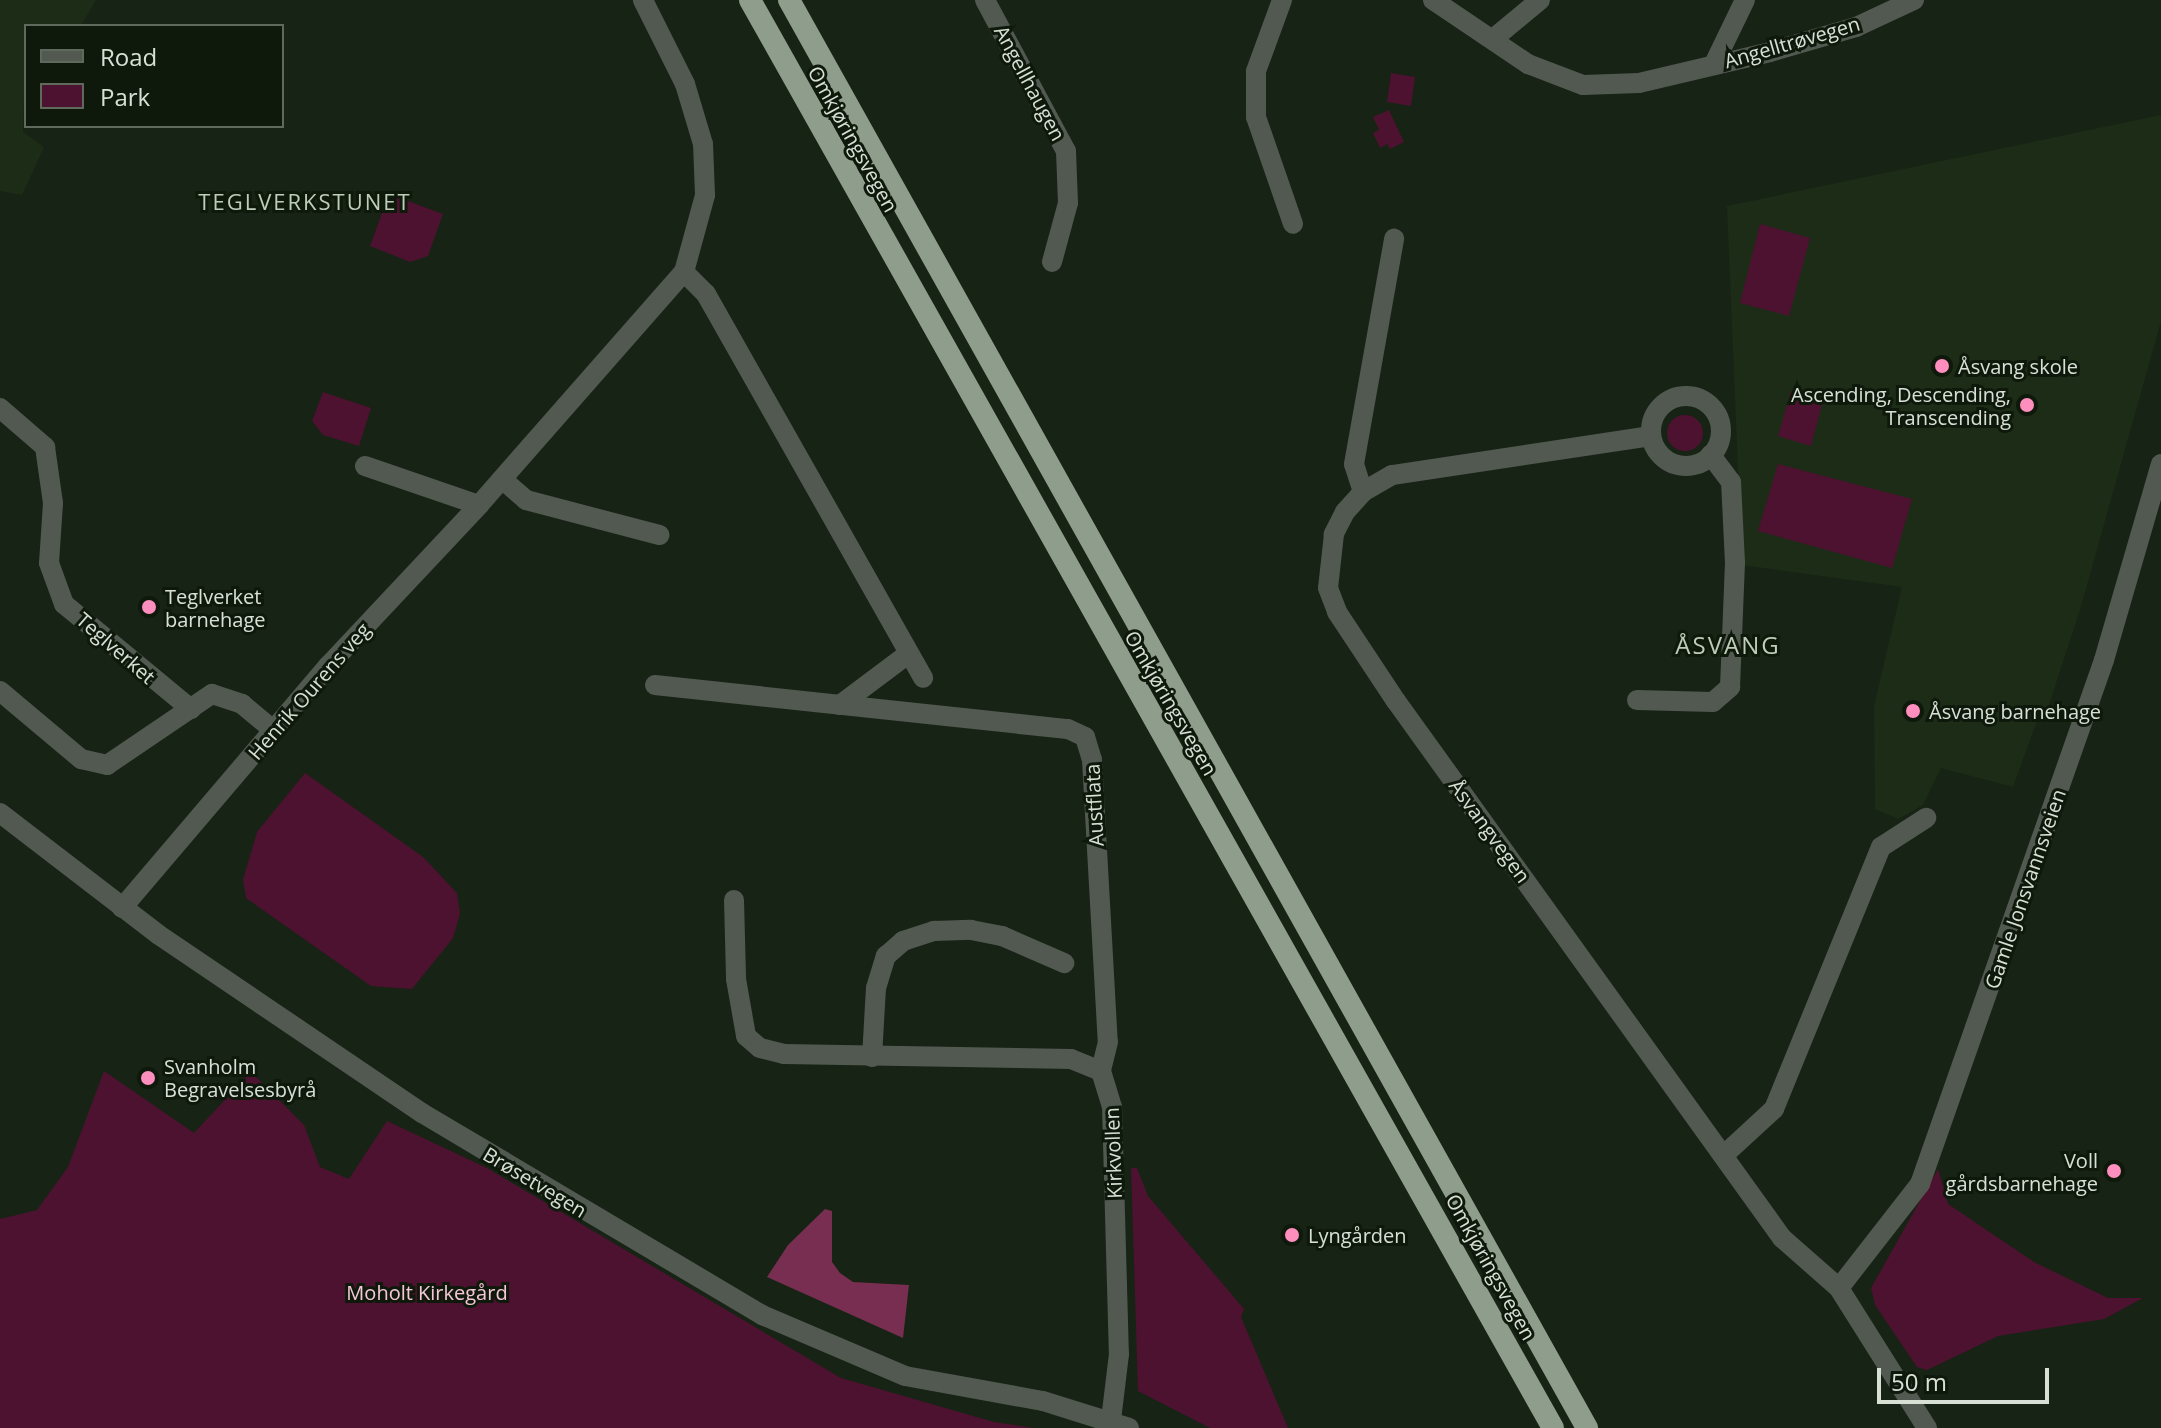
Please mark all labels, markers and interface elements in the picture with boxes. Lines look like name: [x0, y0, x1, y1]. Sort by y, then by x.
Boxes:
street label: Angelltrøvegen: [1721, 11, 1863, 73]
street label: Angellhaugen: [990, 21, 1070, 145]
legend: [24, 24, 284, 128]
text: Road: [100, 40, 157, 73]
street label: Omkjøringsvegen: [803, 62, 903, 216]
text: Park: [100, 80, 150, 113]
district label: TEGLVERKSTUNET: [198, 189, 412, 215]
place label: Åsvang skole: [1958, 354, 2078, 378]
marker: Åsvang skole: [1933, 357, 1951, 375]
place label: Ascending, Descending, Transcending: [1791, 382, 2011, 429]
marker: Ascending, Descending, Transcending: [2018, 396, 2036, 414]
place label: Teglverket barnehage: [165, 584, 265, 631]
marker: Teglverket barnehage: [140, 598, 158, 616]
street label: Teglverket: [72, 607, 160, 689]
street label: Henrik Ourens veg: [243, 618, 375, 764]
street label: Omkjøringsvegen: [1120, 626, 1222, 780]
district label: ÅSVANG: [1675, 631, 1781, 659]
place label: Åsvang barnehage: [1929, 699, 2101, 723]
marker: Åsvang barnehage: [1904, 702, 1922, 720]
street label: Austflata: [1080, 763, 1108, 847]
street label: Åsvangvegen: [1444, 775, 1536, 887]
street label: Gamle Jonsvannsveien: [1980, 786, 2070, 992]
place label: Svanholm Begravelsesbyrå: [164, 1054, 316, 1101]
marker: Svanholm Begravelsesbyrå: [139, 1069, 157, 1087]
street label: Kirkvollen: [1099, 1107, 1127, 1199]
street label: Brøsetvegen: [479, 1142, 591, 1222]
place label: Voll gårdsbarnehage: [1946, 1148, 2098, 1195]
marker: Voll gårdsbarnehage: [2105, 1162, 2123, 1180]
street label: Omkjøringsvegen: [1441, 1190, 1541, 1344]
place label: Lyngården: [1308, 1223, 1407, 1247]
marker: Lyngården: [1283, 1226, 1301, 1244]
park label: Moholt Kirkegård: [346, 1280, 508, 1304]
scale bar: [1881, 1352, 2053, 1402]
text: 50 m: [1891, 1365, 1947, 1398]

